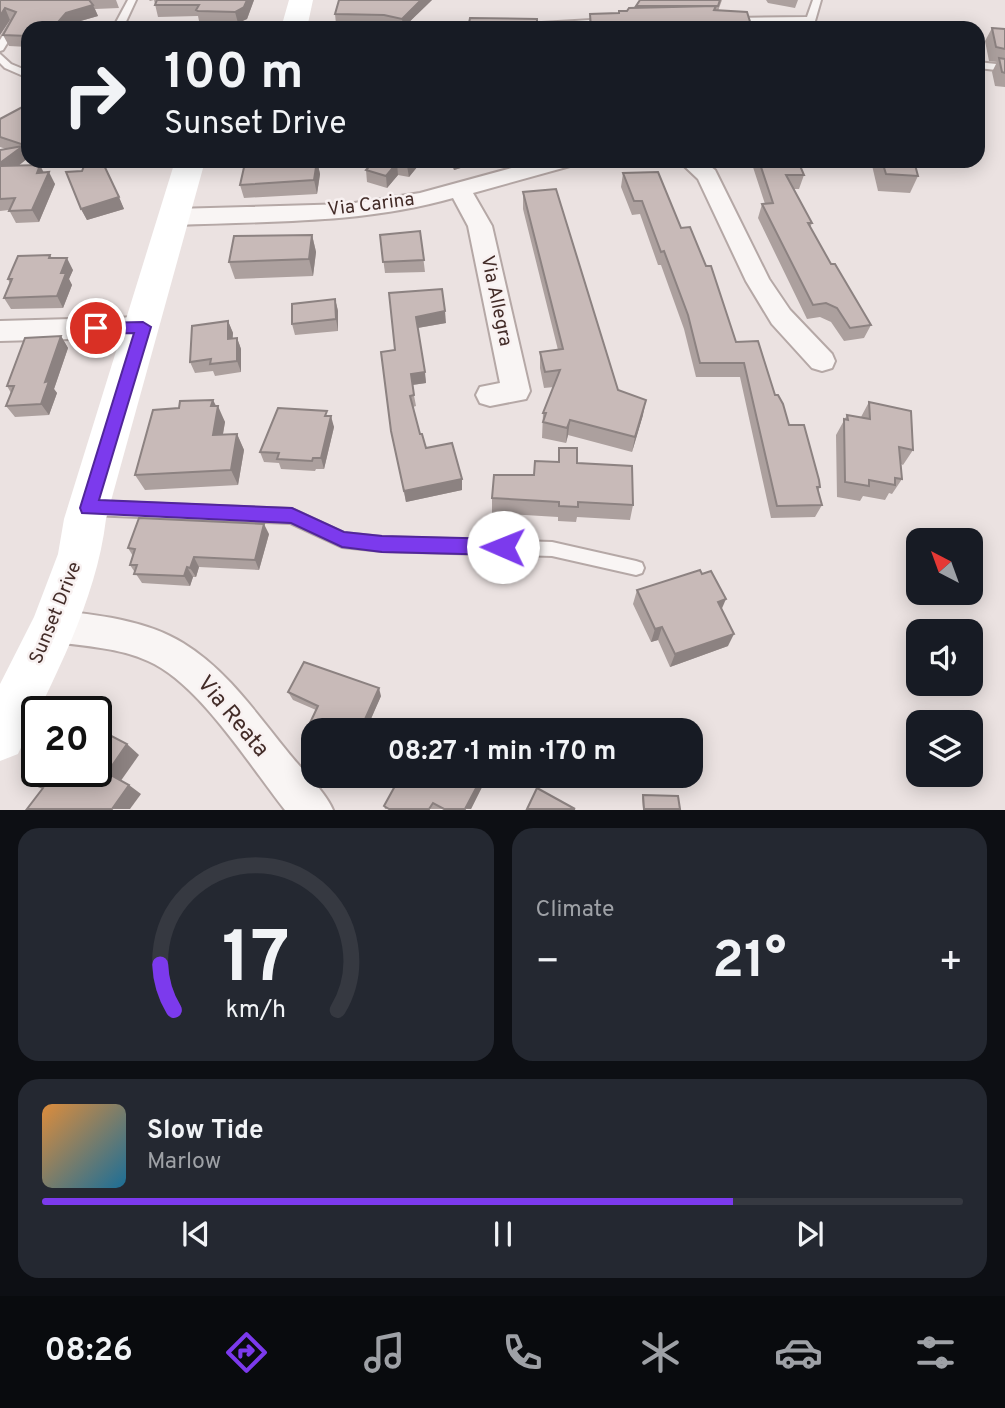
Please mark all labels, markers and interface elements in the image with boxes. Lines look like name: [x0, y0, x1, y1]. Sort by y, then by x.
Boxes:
text: 100 m: [164, 44, 303, 106]
icon: right: [49, 49, 140, 140]
text: Sunset Drive: [164, 105, 346, 145]
street label: Via Carina: [326, 188, 416, 222]
street label: Via Allegra: [475, 253, 517, 349]
pin: [66, 298, 126, 358]
icon: arrive: [77, 309, 115, 347]
position arrow: [466, 510, 540, 584]
north arrow: [906, 528, 984, 606]
map controls: [906, 528, 983, 787]
street label: Sunset Drive: [25, 558, 87, 668]
button: sound: [906, 619, 983, 696]
street label: Via Reata: [190, 670, 274, 764]
speed limit sign: 20: [21, 696, 112, 787]
button: layers: [906, 710, 983, 787]
text: 08:27 · 1 min · 170 m: [388, 736, 616, 769]
text: Climate: [536, 896, 614, 925]
text: 17: [222, 917, 290, 1009]
text: 21°: [712, 930, 786, 996]
text: −: [536, 939, 560, 988]
text: +: [938, 939, 963, 988]
text: km/h: [225, 995, 286, 1027]
text: Slow Tide: [147, 1115, 264, 1148]
text: Marlow: [147, 1148, 221, 1177]
icon: previous: [177, 1215, 215, 1253]
icon: pause: [484, 1215, 522, 1253]
icon: next: [791, 1215, 829, 1253]
icon: directions: [222, 1328, 271, 1377]
icon: music: [360, 1328, 409, 1377]
icon: phone: [498, 1328, 547, 1377]
icon: climate: [636, 1328, 685, 1377]
icon: car: [774, 1328, 823, 1377]
icon: filters: [911, 1328, 960, 1377]
text: 08:26: [44, 1332, 133, 1372]

